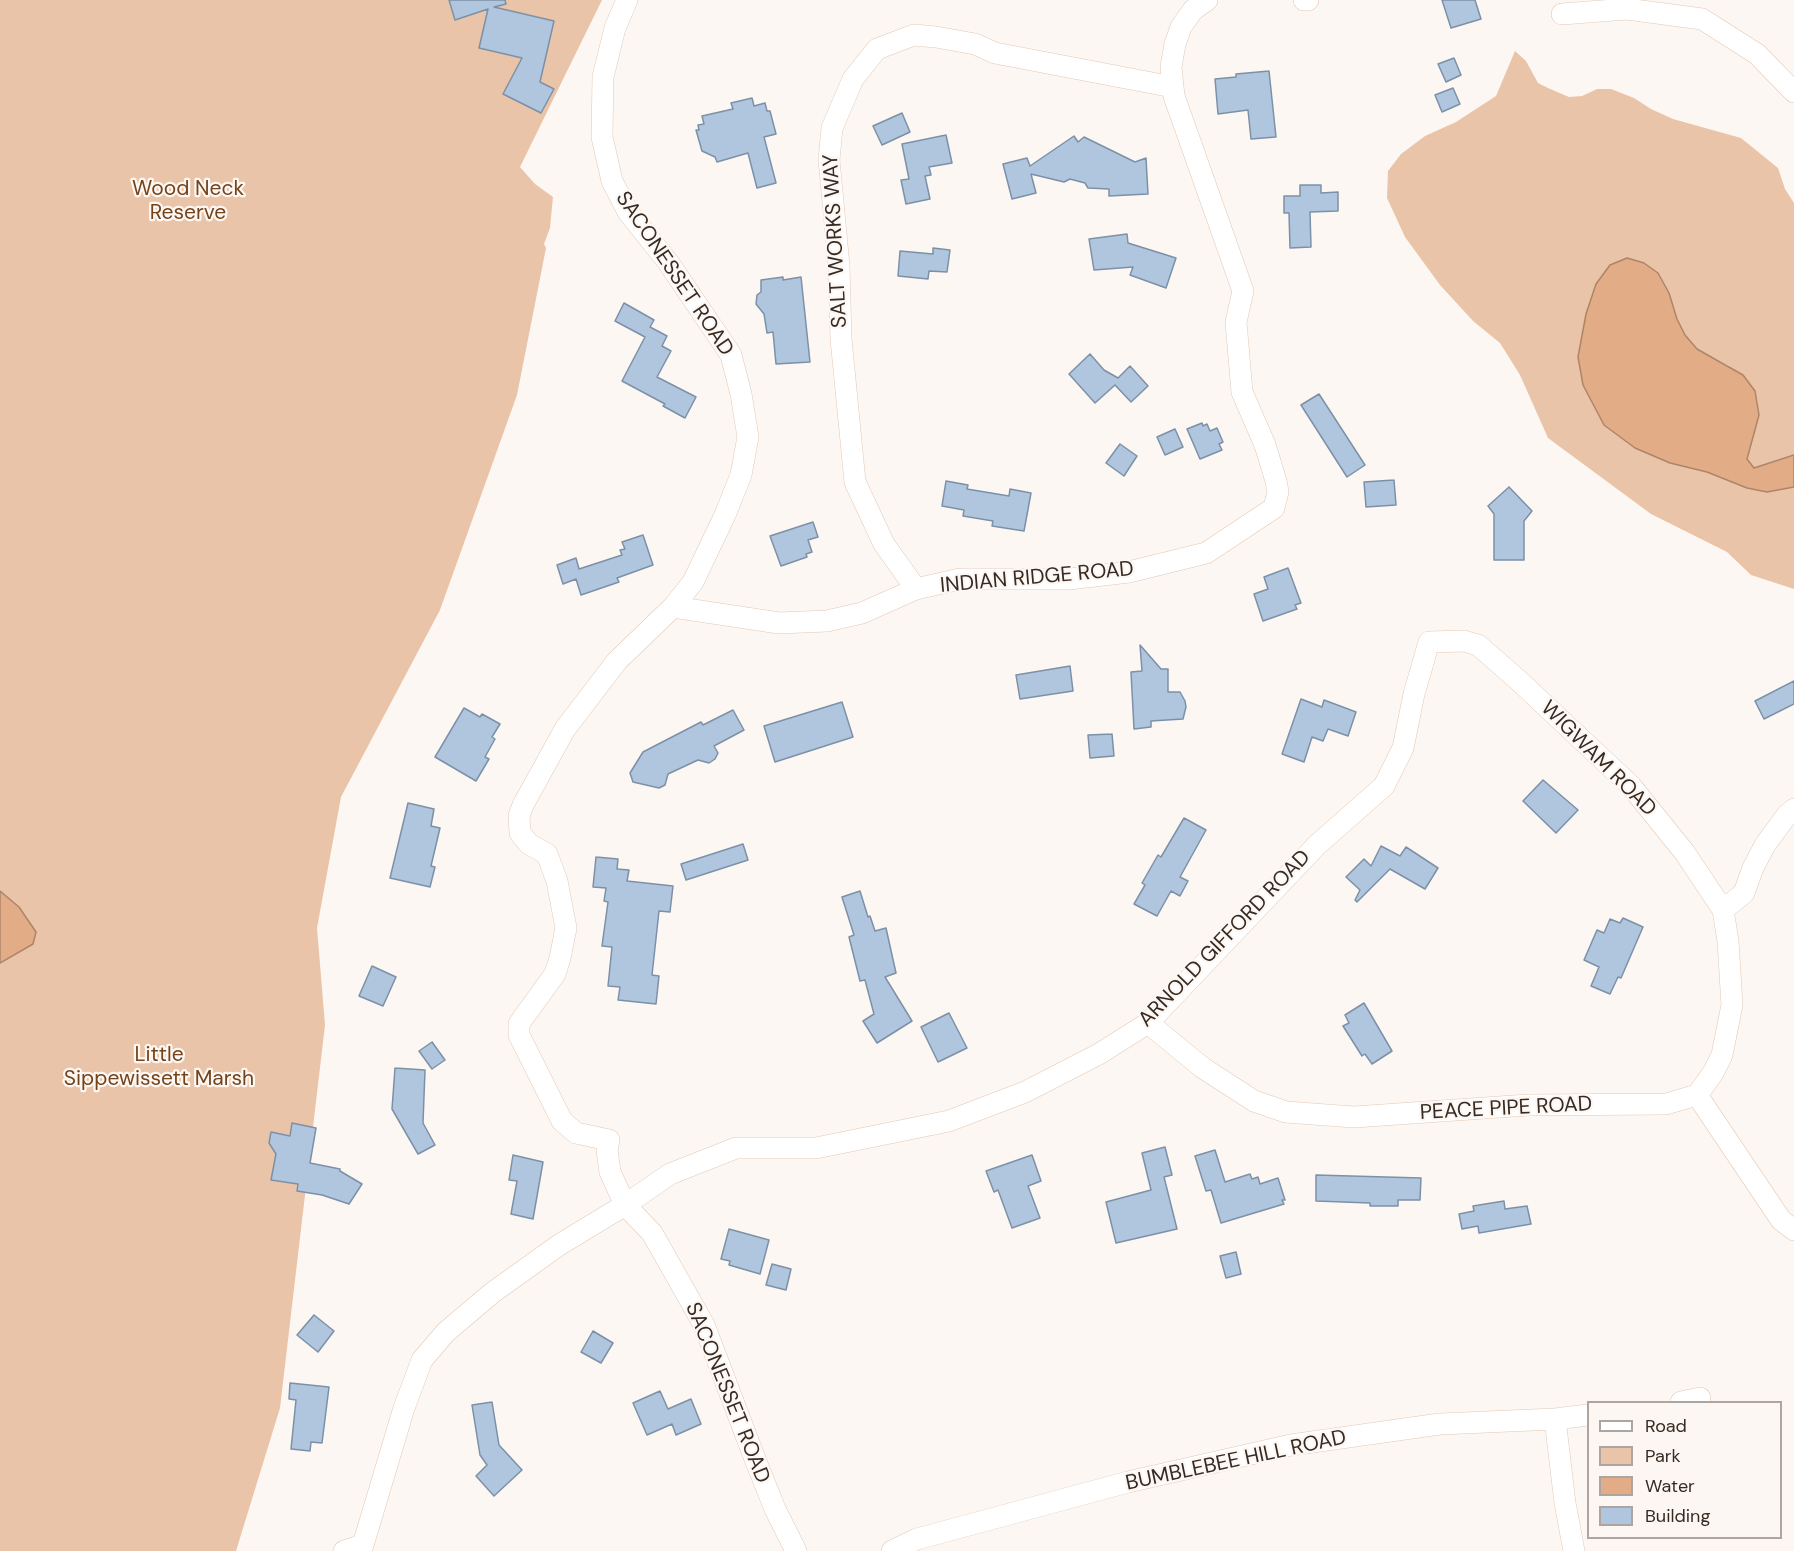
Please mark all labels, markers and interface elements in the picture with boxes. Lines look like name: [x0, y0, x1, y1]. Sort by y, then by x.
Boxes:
street label: SALT WORKS WAY: [819, 153, 853, 329]
park label: Wood Neck Reserve: [132, 176, 244, 226]
street label: SACONESSET ROAD: [610, 187, 738, 361]
street label: INDIAN RIDGE ROAD: [939, 557, 1135, 599]
street label: WIGWAM ROAD: [1535, 696, 1661, 822]
street label: ARNOLD GIFFORD ROAD: [1134, 845, 1316, 1033]
park label: Little Sippewissett Marsh: [64, 1042, 254, 1092]
street label: PEACE PIPE ROAD: [1419, 1092, 1593, 1126]
street label: SACONESSET ROAD: [679, 1299, 775, 1487]
legend: [1587, 1401, 1782, 1539]
text: Road: [1645, 1414, 1687, 1438]
street label: BUMBLEBEE HILL ROAD: [1124, 1425, 1348, 1497]
text: Park: [1645, 1444, 1681, 1468]
text: Water: [1645, 1474, 1695, 1498]
text: Building: [1645, 1504, 1710, 1528]

